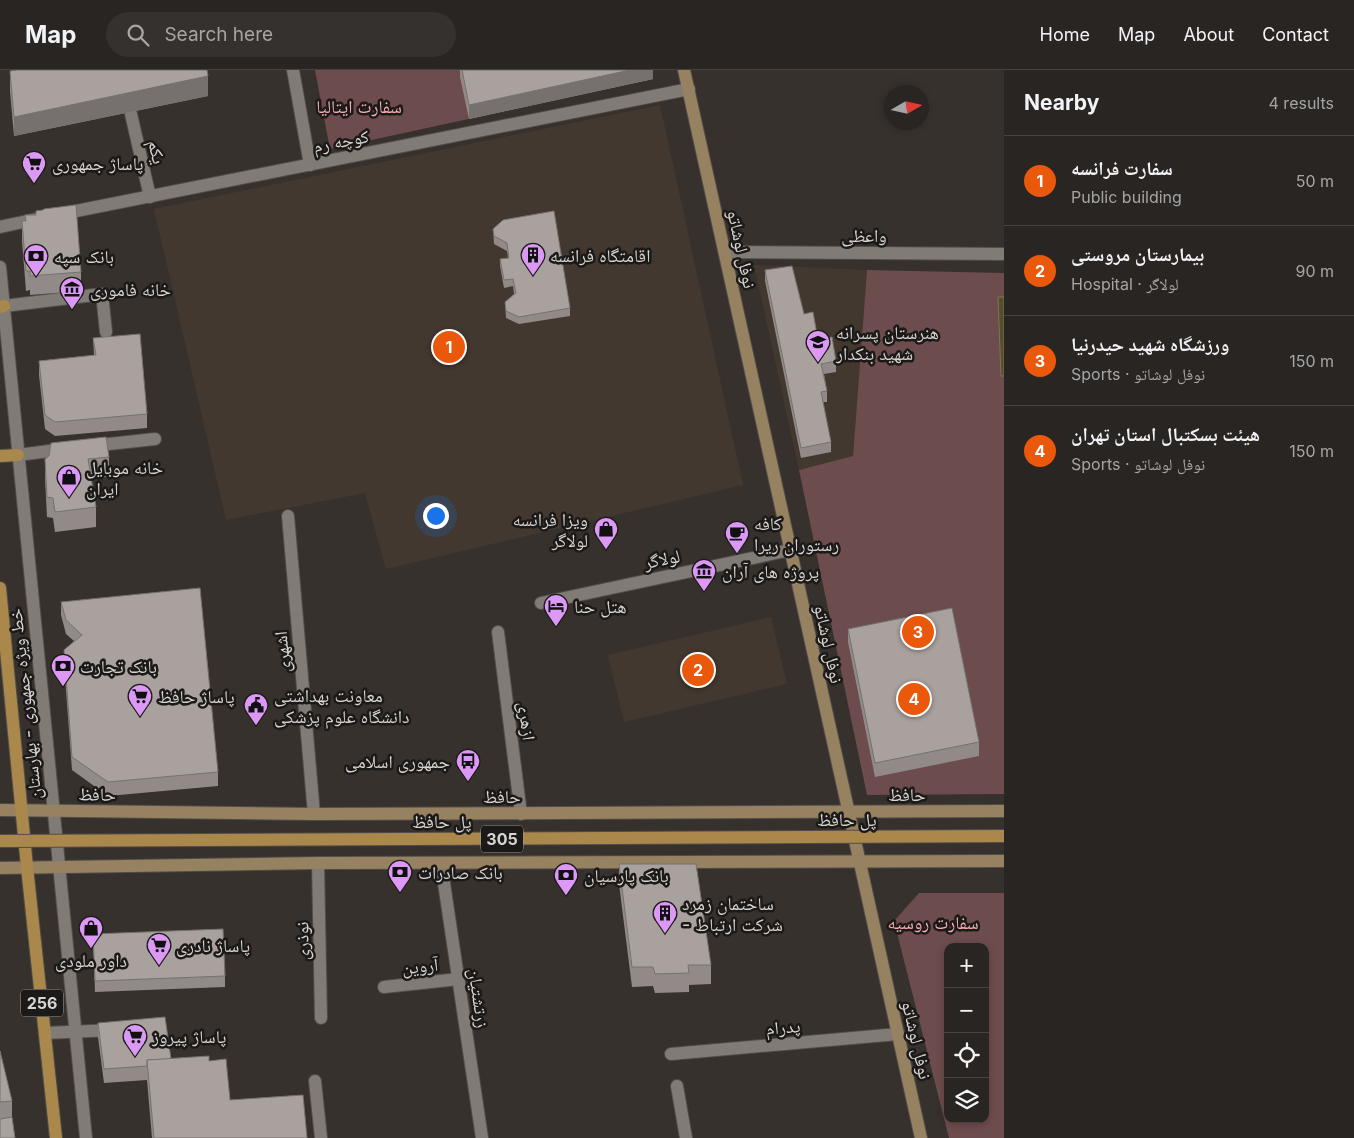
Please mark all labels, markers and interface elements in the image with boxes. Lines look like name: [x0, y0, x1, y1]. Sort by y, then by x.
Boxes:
search box: [106, 12, 456, 57]
text: Map: [25, 20, 76, 49]
icon: search: [124, 21, 152, 49]
text: Search here: [164, 23, 273, 46]
text: Home: [1040, 24, 1090, 45]
text: Map: [1118, 24, 1155, 45]
text: About: [1183, 24, 1234, 45]
text: Contact: [1262, 24, 1329, 45]
north arrow: [884, 85, 929, 130]
text: Nearby: [1024, 90, 1099, 115]
text: 4 results: [1269, 93, 1334, 113]
park label: سفارت ایتالیا: [316, 96, 402, 117]
street label: کوچه رم: [311, 125, 372, 159]
street label: یکم: [142, 138, 170, 166]
supermarket icon: پاساژ جمهوری: [21, 150, 47, 184]
place label: پاساژ جمهوری: [52, 153, 143, 175]
text: سفارت فرانسه: [1071, 157, 1173, 180]
text: 1: [1037, 171, 1043, 191]
text: 50 m: [1296, 171, 1334, 191]
text: Public building: [1071, 187, 1182, 207]
street label: نوفل لوشاتو: [722, 208, 761, 290]
street label: واعظی: [841, 225, 887, 247]
building icon: اقامتگاه فرانسه: [520, 242, 546, 276]
bank icon: بانک سپه: [23, 243, 49, 277]
text: بیمارستان مروستی: [1071, 243, 1204, 266]
place label: اقامتگاه فرانسه: [550, 245, 650, 266]
place label: بانک سپه: [54, 246, 114, 268]
text: 2: [1035, 261, 1045, 281]
text: 90 m: [1295, 261, 1334, 281]
text: Hospital · لولاگر: [1071, 274, 1179, 294]
museum icon: خانه فاموری: [59, 276, 85, 310]
place label: خانه فاموری: [90, 279, 171, 301]
place label: هنرستان پسرانه شهید بنکدار: [835, 322, 939, 364]
pin: 1: [433, 328, 465, 366]
school or university icon: هنرستان پسرانه شهید بنکدار: [805, 329, 831, 363]
text: ورزشگاه شهید حیدرنیا: [1071, 333, 1229, 356]
text: 3: [1035, 351, 1045, 371]
text: 150 m: [1289, 351, 1334, 371]
text: Sports · نوفل لوشاتو: [1071, 364, 1205, 384]
text: هیئت بسکتبال استان تهران: [1071, 423, 1260, 446]
text: 4: [1035, 441, 1045, 461]
text: 150 m: [1289, 441, 1334, 461]
text: Sports · نوفل لوشاتو: [1071, 454, 1205, 474]
place label: خانه موبایل ایران: [86, 457, 163, 500]
shop icon: خانه موبایل ایران: [56, 464, 82, 498]
your location: [423, 503, 449, 529]
place label: ویزا فرانسه لولاگر: [513, 509, 588, 551]
place label: کافه رستوران ریرا: [754, 513, 839, 556]
shop icon: ویزا فرانسه لولاگر: [593, 516, 619, 550]
cafe icon: کافه رستوران ریرا: [724, 520, 750, 554]
street label: لولاگر: [641, 545, 682, 573]
museum icon: پروژه های آران: [691, 558, 717, 592]
place label: پروژه های آران: [722, 561, 819, 583]
hotel icon: هتل حنا: [543, 593, 569, 627]
place label: هتل حنا: [574, 596, 627, 618]
street label: نوفل لوشاتو: [809, 603, 848, 685]
street label: خط ویژه جمهوری - بهارستان: [5, 607, 46, 801]
pin: 3: [902, 613, 934, 651]
street label: اشهری: [270, 630, 295, 674]
pin: 2: [682, 651, 714, 689]
bank icon: بانک تجارت: [50, 653, 76, 687]
place label: بانک تجارت: [80, 656, 157, 677]
pin: 4: [898, 680, 930, 718]
supermarket icon: پاساژ حافظ: [127, 683, 153, 717]
place label: معاونت بهداشتی دانشگاه علوم پزشکی: [274, 685, 410, 729]
place label: پاساژ حافظ: [158, 686, 235, 708]
public building icon: معاونت بهداشتی دانشگاه علوم پزشکی: [243, 692, 269, 726]
street label: ازهری: [513, 700, 540, 742]
bus stop icon: جمهوری اسلامی: [455, 748, 481, 782]
place label: جمهوری اسلامی: [345, 751, 450, 773]
street label: حافظ: [78, 783, 116, 805]
street label: حافظ: [888, 784, 926, 805]
street label: حافظ: [483, 786, 521, 807]
street label: پل حافظ: [817, 809, 877, 831]
street label: پل حافظ: [412, 811, 472, 833]
road number: 305: [481, 826, 523, 852]
bank icon: بانک صادرات: [387, 859, 413, 893]
place label: بانک صادرات: [418, 862, 503, 883]
bank icon: بانک پارسیان: [553, 862, 579, 896]
place label: بانک پارسیان: [584, 865, 669, 887]
place label: ساختمان زمرد - شرکت ارتباط: [682, 893, 783, 935]
building icon: ساختمان زمرد - شرکت ارتباط: [652, 900, 678, 934]
park label: سفارت روسیه: [887, 912, 979, 933]
shop icon: داور ملودی: [78, 915, 104, 949]
street label: نوذری: [291, 921, 314, 961]
supermarket icon: پاساژ نادری: [146, 932, 172, 966]
place label: پاساژ نادری: [176, 935, 250, 957]
map controls: [944, 943, 989, 1123]
button: +: [944, 943, 989, 988]
place label: داور ملودی: [55, 950, 127, 972]
street label: آروین: [401, 954, 440, 979]
street label: زرتشتیان: [463, 967, 494, 1029]
button: −: [944, 988, 989, 1033]
road number: 256: [21, 990, 63, 1016]
street label: نوفل لوشاتو: [897, 999, 936, 1082]
street label: پدرام: [765, 1015, 801, 1041]
supermarket icon: پاساژ پیروز: [122, 1023, 148, 1057]
place label: پاساژ پیروز: [151, 1026, 226, 1048]
button: locate: [944, 1033, 989, 1078]
button: layers: [944, 1078, 989, 1123]

